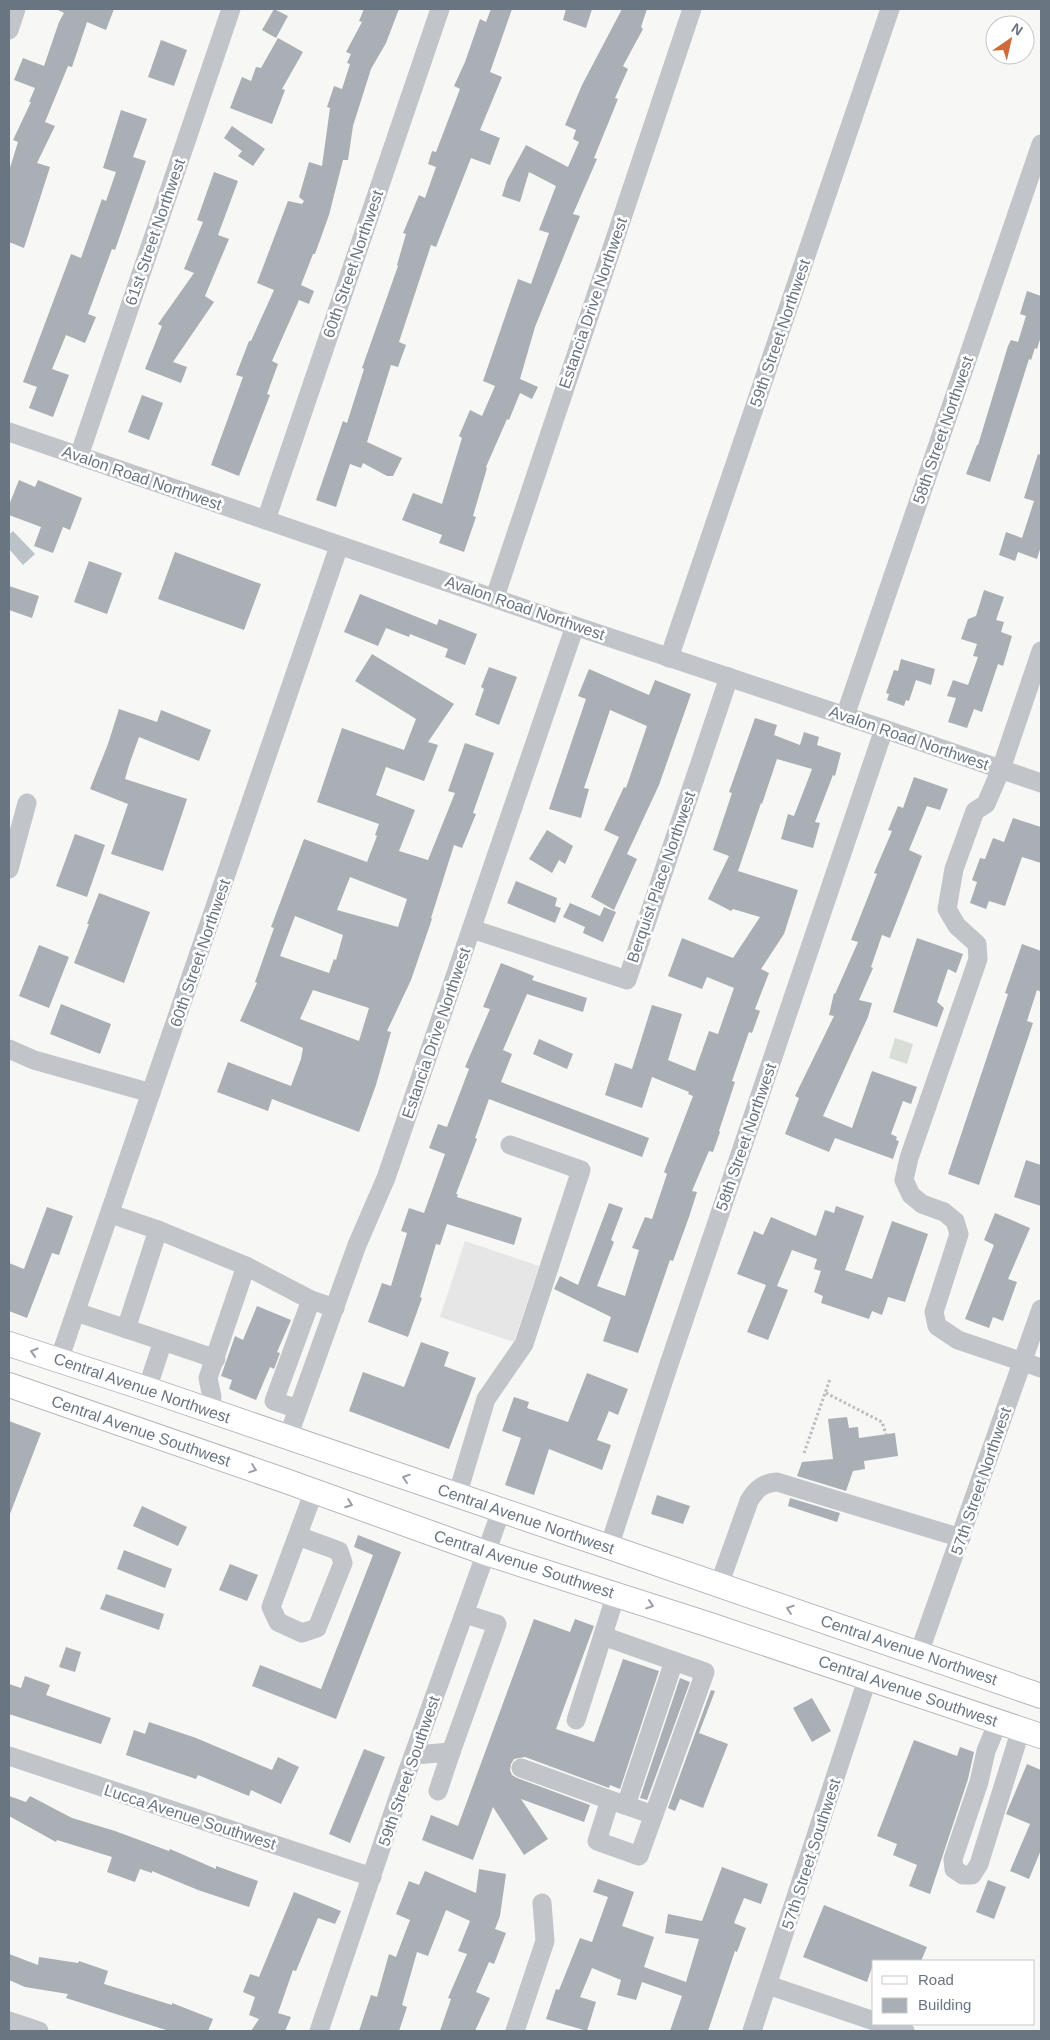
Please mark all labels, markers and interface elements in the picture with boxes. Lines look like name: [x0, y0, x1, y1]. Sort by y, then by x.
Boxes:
north arrow: [985, 15, 1035, 65]
text: N: [1009, 20, 1026, 39]
street label: 61st Street Northwest: [122, 156, 188, 307]
street label: 60th Street Northwest: [320, 188, 386, 340]
street label: Estancia Drive Northwest: [556, 215, 630, 391]
street label: 59th Street Northwest: [747, 257, 813, 409]
street label: 58th Street Northwest: [910, 354, 976, 506]
street label: Avalon Road Northwest: [60, 443, 225, 514]
street label: Avalon Road Northwest: [443, 573, 608, 644]
street label: Avalon Road Northwest: [827, 703, 992, 774]
street label: Berquist Place Northwest: [624, 789, 698, 965]
street label: 60th Street Northwest: [167, 877, 233, 1029]
street label: Estancia Drive Northwest: [399, 945, 473, 1121]
street label: 58th Street Northwest: [713, 1061, 779, 1213]
one-way arrow: [30, 1348, 39, 1358]
street label: Central Avenue Northwest: [51, 1350, 233, 1426]
street label: Central Avenue Southwest: [49, 1392, 233, 1470]
street label: 57th Street Northwest: [948, 1405, 1014, 1557]
one-way arrow: [249, 1463, 257, 1473]
one-way arrow: [402, 1474, 410, 1484]
street label: Central Avenue Northwest: [435, 1481, 617, 1557]
one-way arrow: [344, 1498, 352, 1508]
street label: Central Avenue Southwest: [432, 1527, 617, 1601]
one-way arrow: [645, 1600, 653, 1610]
one-way arrow: [786, 1605, 795, 1615]
street label: Central Avenue Northwest: [818, 1612, 1000, 1688]
street label: Central Avenue Southwest: [816, 1652, 1000, 1730]
street label: 59th Street Southwest: [375, 1693, 443, 1848]
street label: 57th Street Southwest: [779, 1776, 844, 1931]
street label: Lucca Avenue Southwest: [102, 1781, 278, 1853]
legend: [872, 1960, 1035, 2025]
text: Road: [918, 1971, 954, 1988]
text: Building: [918, 1996, 971, 2013]

